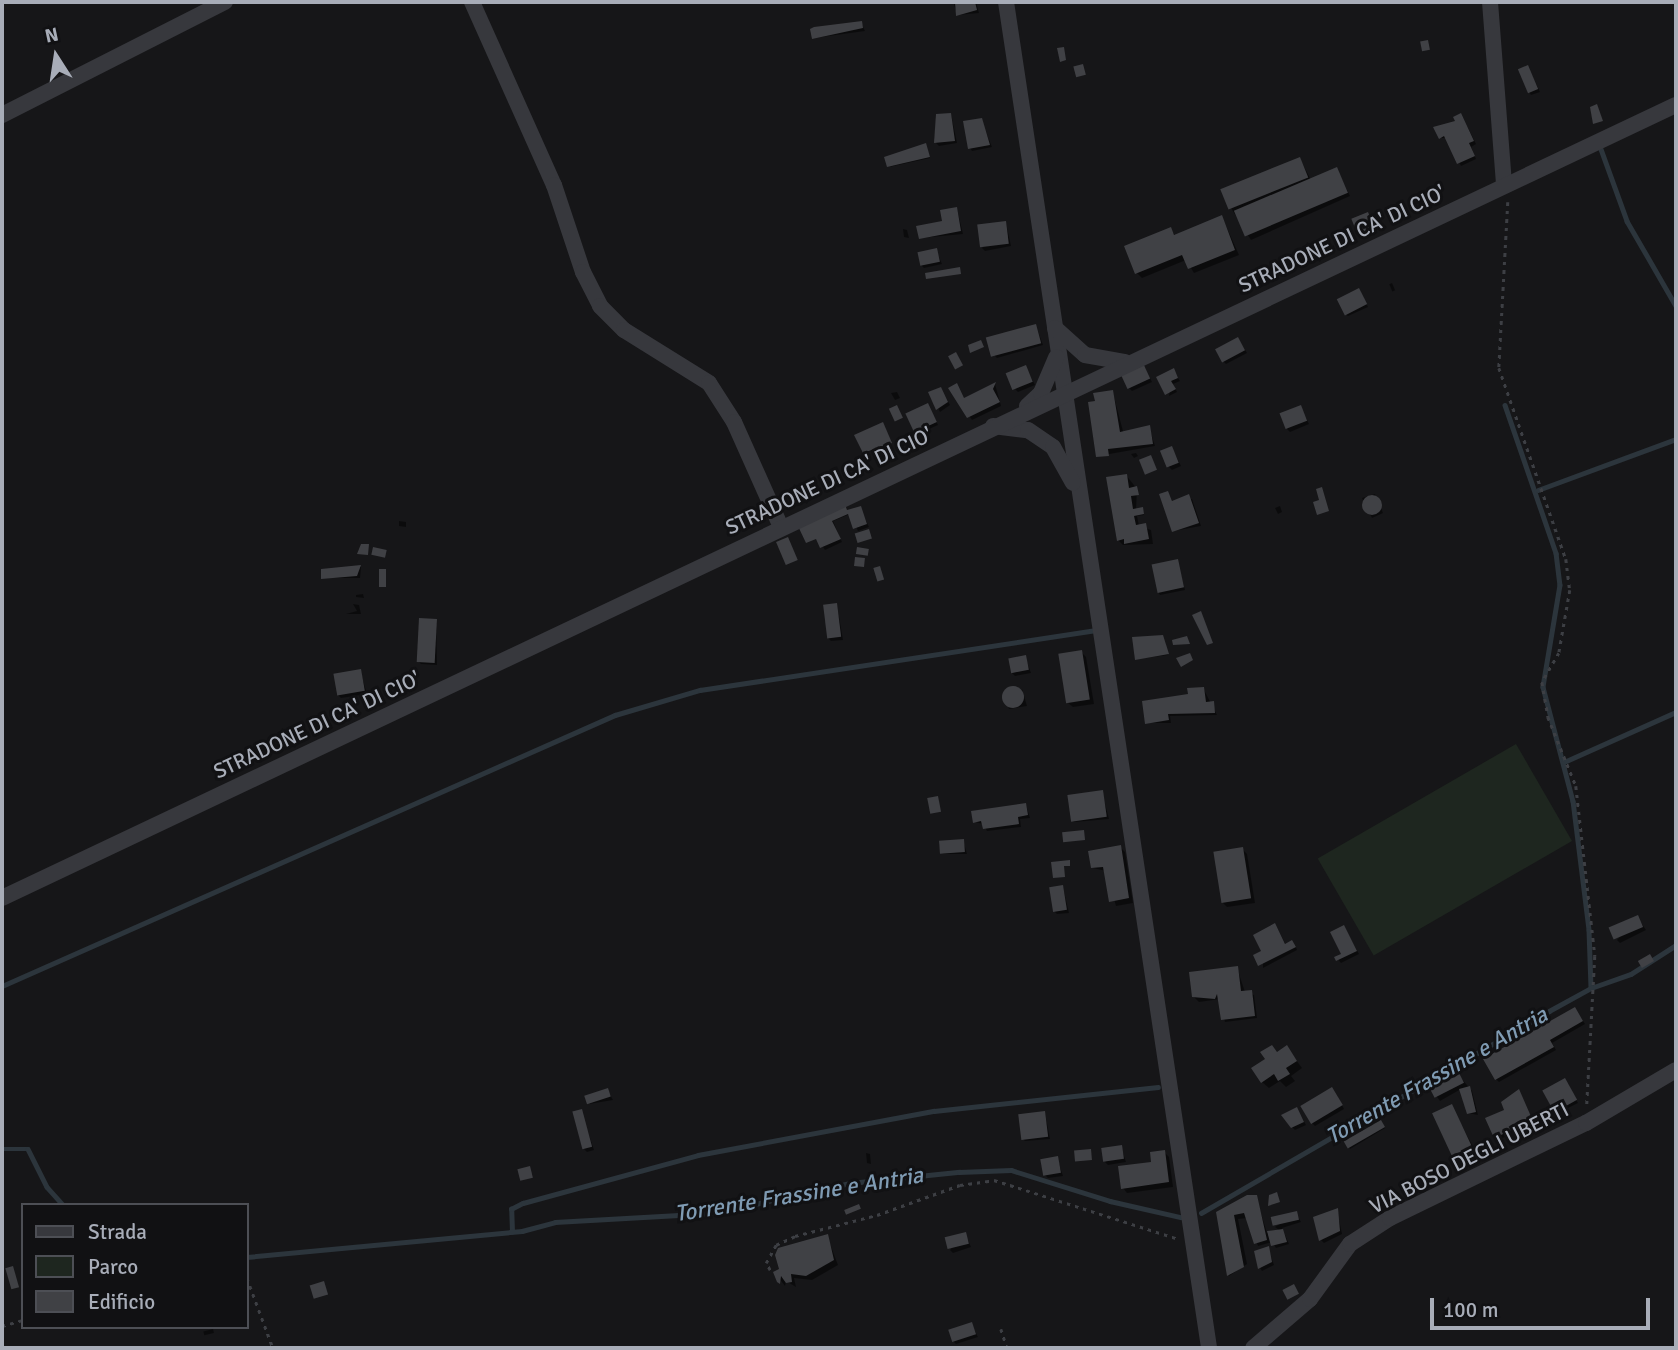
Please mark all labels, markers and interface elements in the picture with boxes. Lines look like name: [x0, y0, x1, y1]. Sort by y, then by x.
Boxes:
north arrow: [21, 21, 91, 91]
text: N: [43, 22, 61, 49]
street label: STRADONE DI CA' DI CIO': [1235, 180, 1449, 298]
street label: STRADONE DI CA' DI CIO': [722, 422, 936, 540]
street label: STRADONE DI CA' DI CIO': [210, 666, 424, 784]
water label: Torrente Frassine e Antria: [1321, 1001, 1553, 1151]
street label: VIA BOSO DEGLI UBERTI: [1365, 1097, 1573, 1219]
water label: Torrente Frassine e Antria: [673, 1162, 925, 1228]
legend: [21, 1203, 248, 1329]
text: Strada: [88, 1219, 147, 1245]
text: Parco: [88, 1254, 138, 1280]
scale bar: [1433, 1284, 1654, 1328]
text: Edificio: [88, 1289, 155, 1315]
text: 100 m: [1443, 1297, 1498, 1323]

